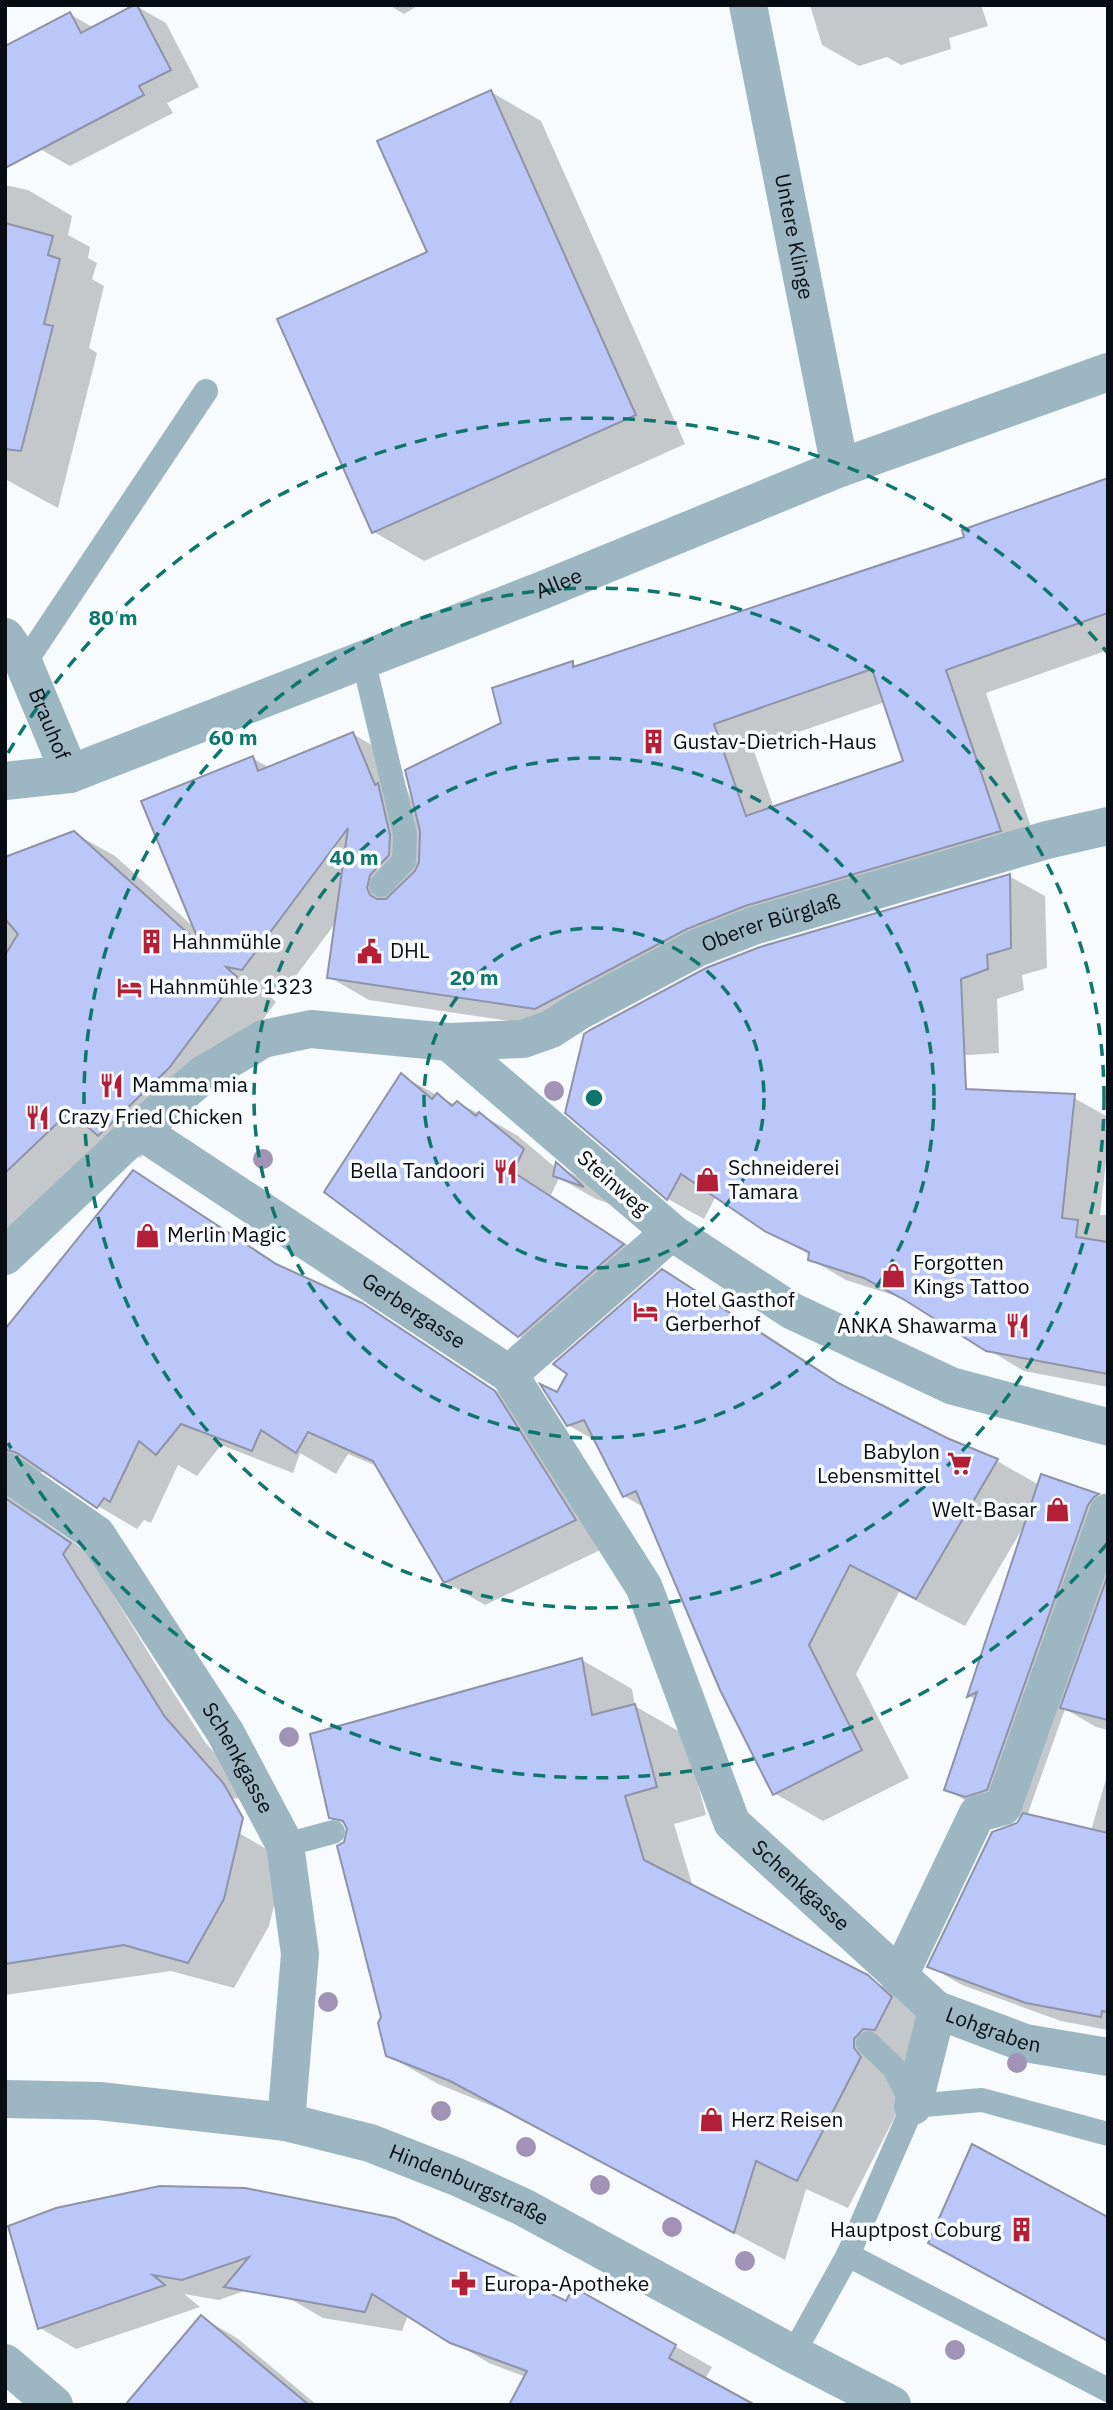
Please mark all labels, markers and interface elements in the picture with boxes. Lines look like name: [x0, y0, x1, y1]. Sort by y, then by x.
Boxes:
street label: Untere Klinge: [769, 171, 821, 302]
street label: Allee: [531, 561, 586, 605]
text: 80 m: [89, 603, 137, 631]
street label: Brauhof: [23, 684, 77, 764]
text: 60 m: [209, 723, 257, 751]
place label: Gustav-Dietrich-Haus: [673, 727, 877, 755]
building icon: Gustav-Dietrich-Haus: [639, 728, 667, 756]
text: 40 m: [330, 843, 378, 871]
street label: Oberer Bürglaß: [697, 886, 843, 958]
place label: Hahnmühle: [172, 927, 281, 955]
building icon: Hahnmühle: [138, 928, 166, 956]
place label: DHL: [390, 936, 429, 964]
public building icon: DHL: [356, 937, 384, 965]
text: 20 m: [450, 963, 498, 991]
place label: Hahnmühle 1323: [149, 972, 314, 1000]
hotel icon: Hahnmühle 1323: [115, 973, 143, 1001]
place label: Mamma mia: [132, 1070, 248, 1098]
restaurant icon: Mamma mia: [98, 1071, 126, 1099]
centre of rings: [582, 1086, 606, 1110]
place label: Crazy Fried Chicken: [58, 1102, 243, 1130]
restaurant icon: Crazy Fried Chicken: [24, 1103, 52, 1131]
street label: Steinweg: [572, 1143, 656, 1221]
place label: Schneiderei Tamara: [728, 1153, 840, 1205]
place label: Bella Tandoori: [350, 1156, 485, 1184]
restaurant icon: Bella Tandoori: [491, 1157, 519, 1185]
shop icon: Schneiderei Tamara: [694, 1166, 722, 1194]
place label: Merlin Magic: [167, 1220, 286, 1248]
shop icon: Merlin Magic: [133, 1221, 161, 1249]
place label: Forgotten Kings Tattoo: [913, 1248, 1030, 1300]
shop icon: Forgotten Kings Tattoo: [879, 1261, 907, 1289]
street label: Gerbergasse: [357, 1266, 472, 1355]
place label: Hotel Gasthof Gerberhof: [665, 1285, 795, 1337]
hotel icon: Hotel Gasthof Gerberhof: [631, 1298, 659, 1326]
place label: ANKA Shawarma: [837, 1311, 997, 1339]
restaurant icon: ANKA Shawarma: [1003, 1312, 1031, 1340]
place label: Babylon Lebensmittel: [817, 1437, 940, 1489]
supermarket icon: Babylon Lebensmittel: [946, 1450, 974, 1478]
place label: Welt-Basar: [932, 1495, 1037, 1523]
shop icon: Welt-Basar: [1043, 1496, 1071, 1524]
street label: Schenkgasse: [196, 1697, 281, 1818]
street label: Schenkgasse: [746, 1833, 856, 1937]
street label: Lohgraben: [942, 2000, 1043, 2058]
place label: Herz Reisen: [731, 2105, 843, 2133]
shop icon: Herz Reisen: [697, 2106, 725, 2134]
street label: Hindenburgstraße: [385, 2137, 554, 2231]
place label: Hauptpost Coburg: [830, 2215, 1001, 2243]
building icon: Hauptpost Coburg: [1007, 2216, 1035, 2244]
place label: Europa-Apotheke: [484, 2269, 649, 2297]
pharmacy icon: Europa-Apotheke: [450, 2270, 478, 2298]

